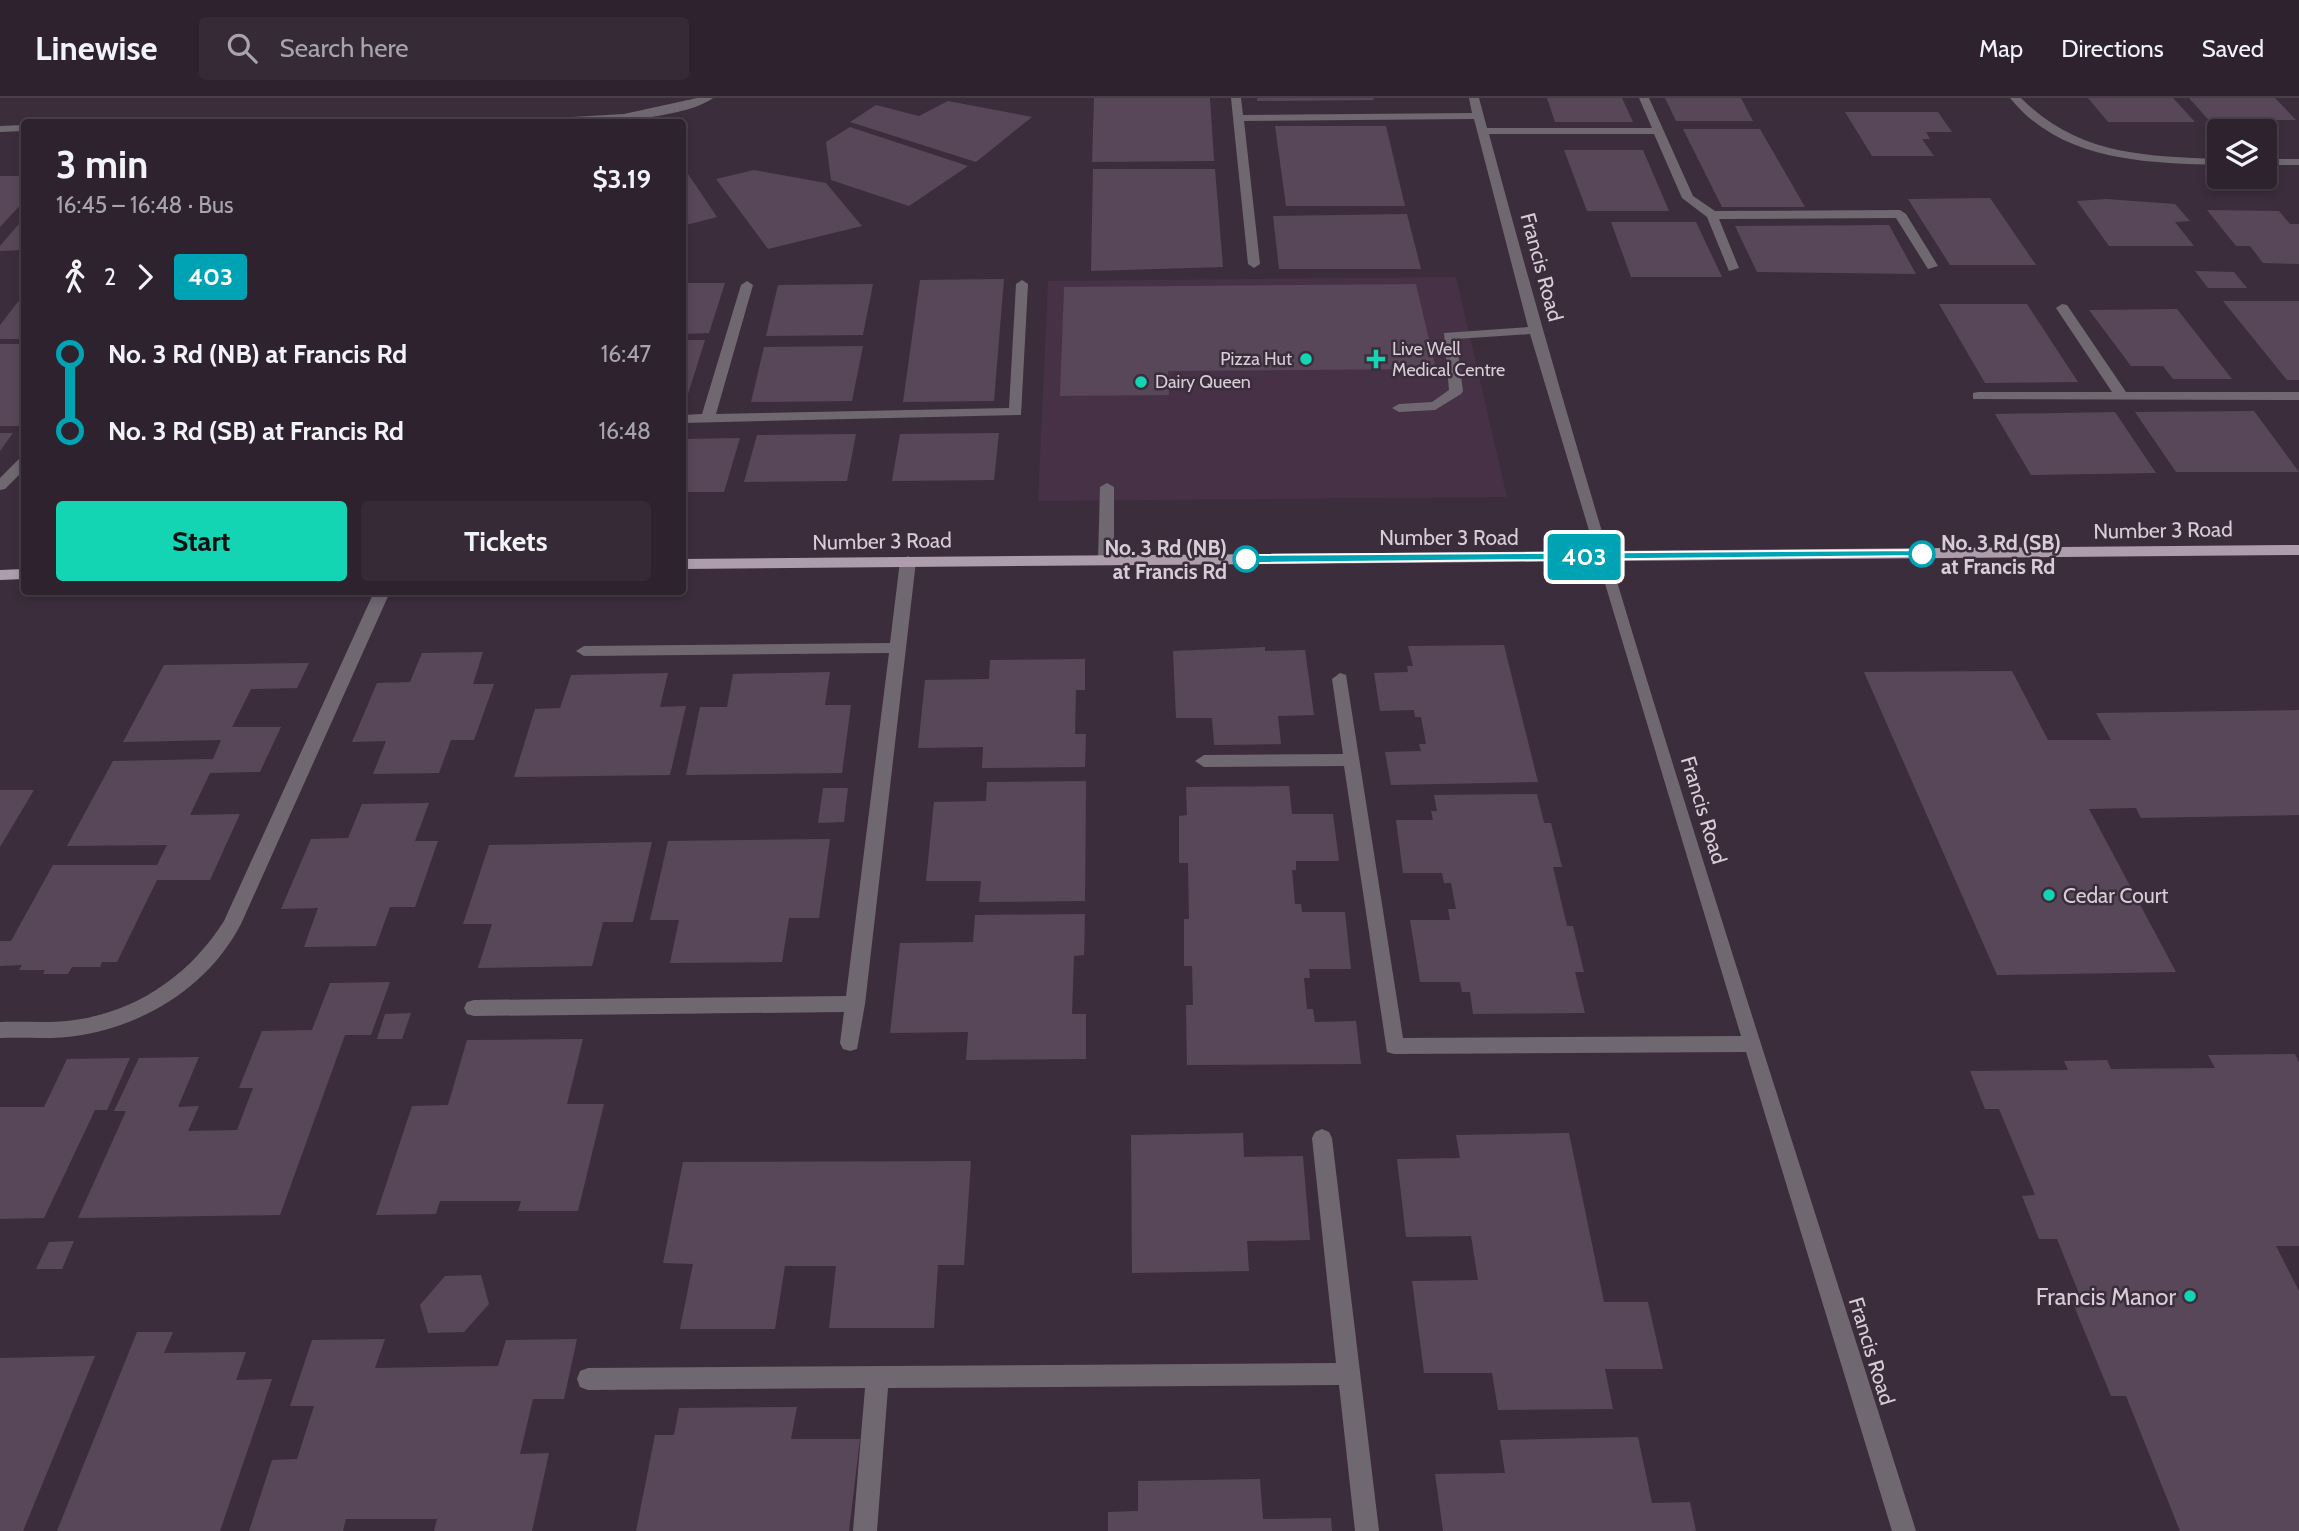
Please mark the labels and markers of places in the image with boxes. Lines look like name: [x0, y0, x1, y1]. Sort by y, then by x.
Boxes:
place label: Live Well Medical Centre: [1392, 338, 1505, 381]
place label: Pizza Hut: [1220, 348, 1292, 370]
marker: Live Well Medical Centre: [1366, 349, 1386, 369]
marker: Pizza Hut: [1298, 351, 1314, 367]
place label: Dairy Queen: [1155, 371, 1251, 393]
marker: Dairy Queen: [1133, 374, 1149, 390]
place label: No. 3 Rd (SB) at Francis Rd: [1941, 530, 2061, 579]
place label: No. 3 Rd (NB) at Francis Rd: [1104, 535, 1227, 584]
marker: No. 3 Rd (SB) at Francis Rd: [1909, 541, 1935, 567]
marker: No. 3 Rd (NB) at Francis Rd: [1233, 546, 1259, 572]
place label: Cedar Court: [2063, 883, 2168, 908]
marker: Cedar Court: [2041, 887, 2057, 903]
place label: Francis Manor: [2036, 1282, 2176, 1311]
marker: Francis Manor: [2182, 1288, 2198, 1304]

